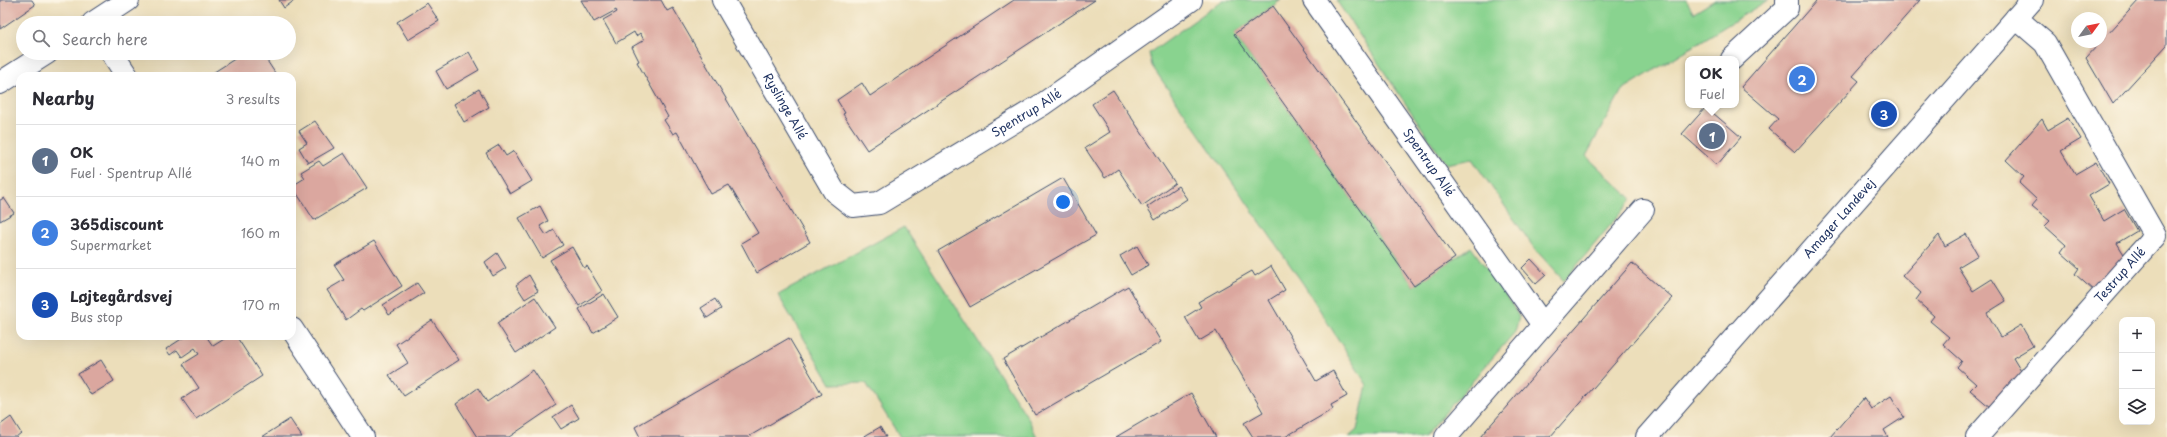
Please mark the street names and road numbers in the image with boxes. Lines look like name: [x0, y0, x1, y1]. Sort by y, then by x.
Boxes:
street label: Ryslinge Allé: [759, 69, 812, 143]
street label: Spentrup Allé: [988, 84, 1065, 141]
street label: Spentrup Allé: [1399, 125, 1460, 200]
street label: Amager Landevej: [1799, 174, 1879, 262]
street label: Testrup Allé: [2090, 243, 2149, 306]

